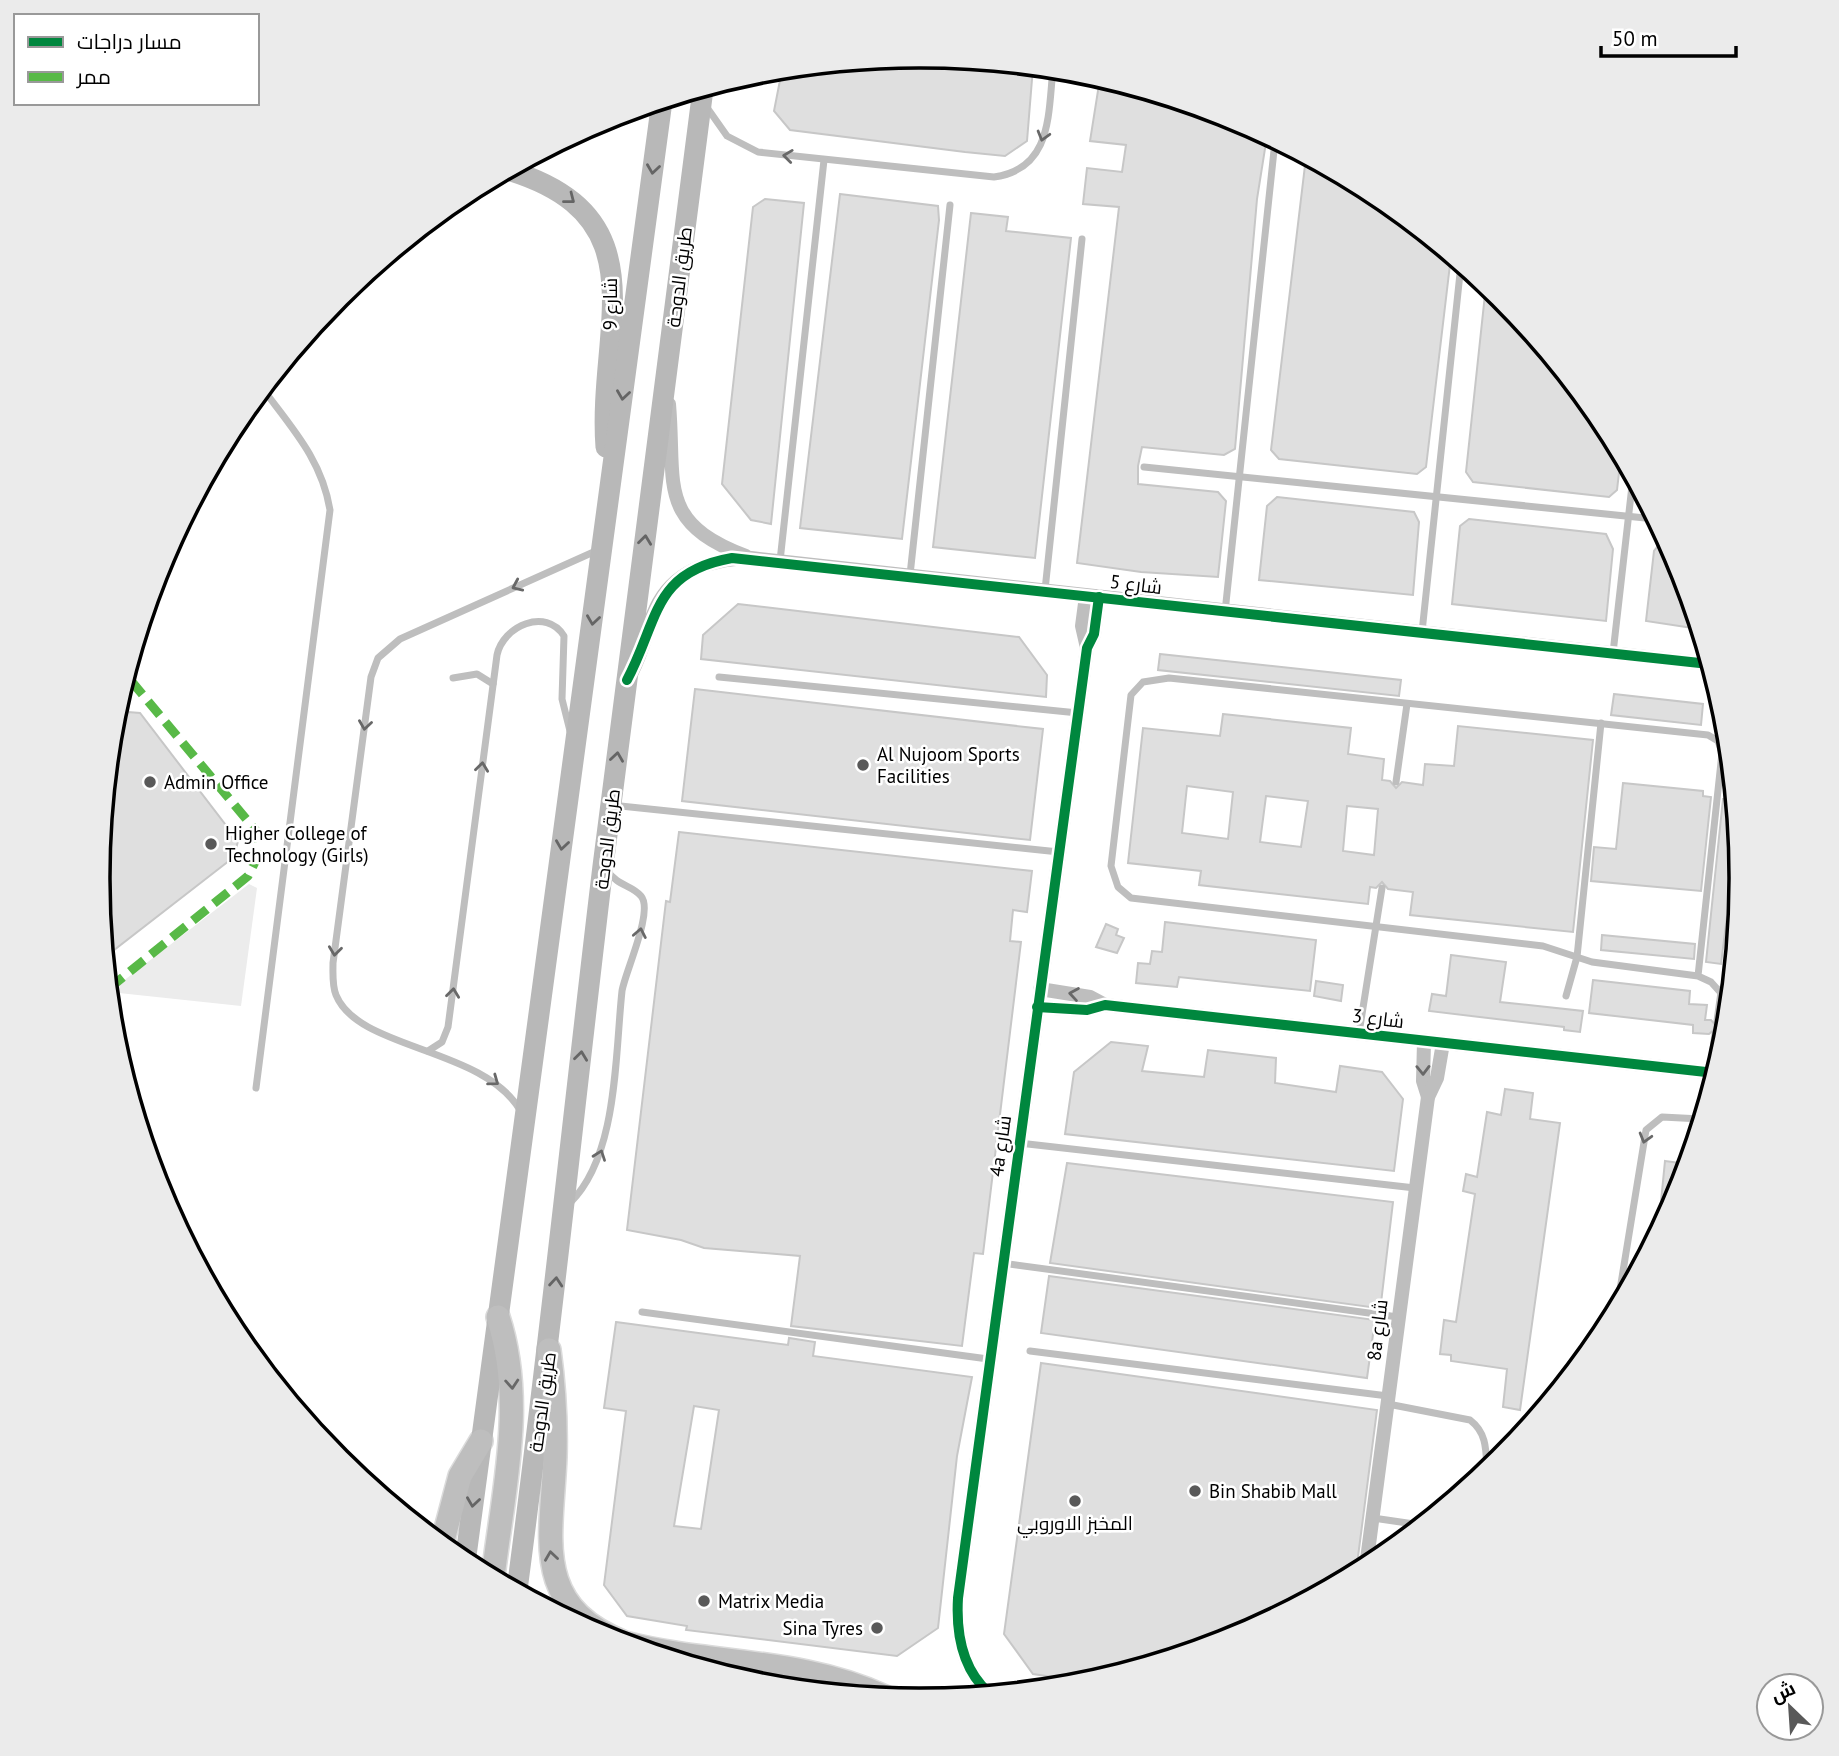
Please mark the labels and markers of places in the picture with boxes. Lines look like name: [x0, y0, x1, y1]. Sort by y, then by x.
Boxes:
place label: Al Nujoom Sports Facilities: [877, 742, 1020, 788]
marker: Al Nujoom Sports Facilities: [855, 757, 871, 773]
place label: Admin Office: [164, 770, 268, 794]
marker: Admin Office: [142, 774, 158, 790]
place label: Higher College of Technology (Girls): [225, 821, 369, 867]
marker: Higher College of Technology (Girls): [203, 836, 219, 852]
place label: Bin Shabib Mall: [1209, 1479, 1337, 1503]
marker: Bin Shabib Mall: [1187, 1483, 1203, 1499]
marker: المخبز الاوروبي: [1067, 1493, 1083, 1509]
place label: المخبز الاوروبي: [1017, 1511, 1133, 1538]
place label: Matrix Media: [718, 1589, 824, 1613]
marker: Matrix Media: [696, 1593, 712, 1609]
place label: Sina Tyres: [782, 1616, 863, 1640]
marker: Sina Tyres: [869, 1620, 885, 1636]

